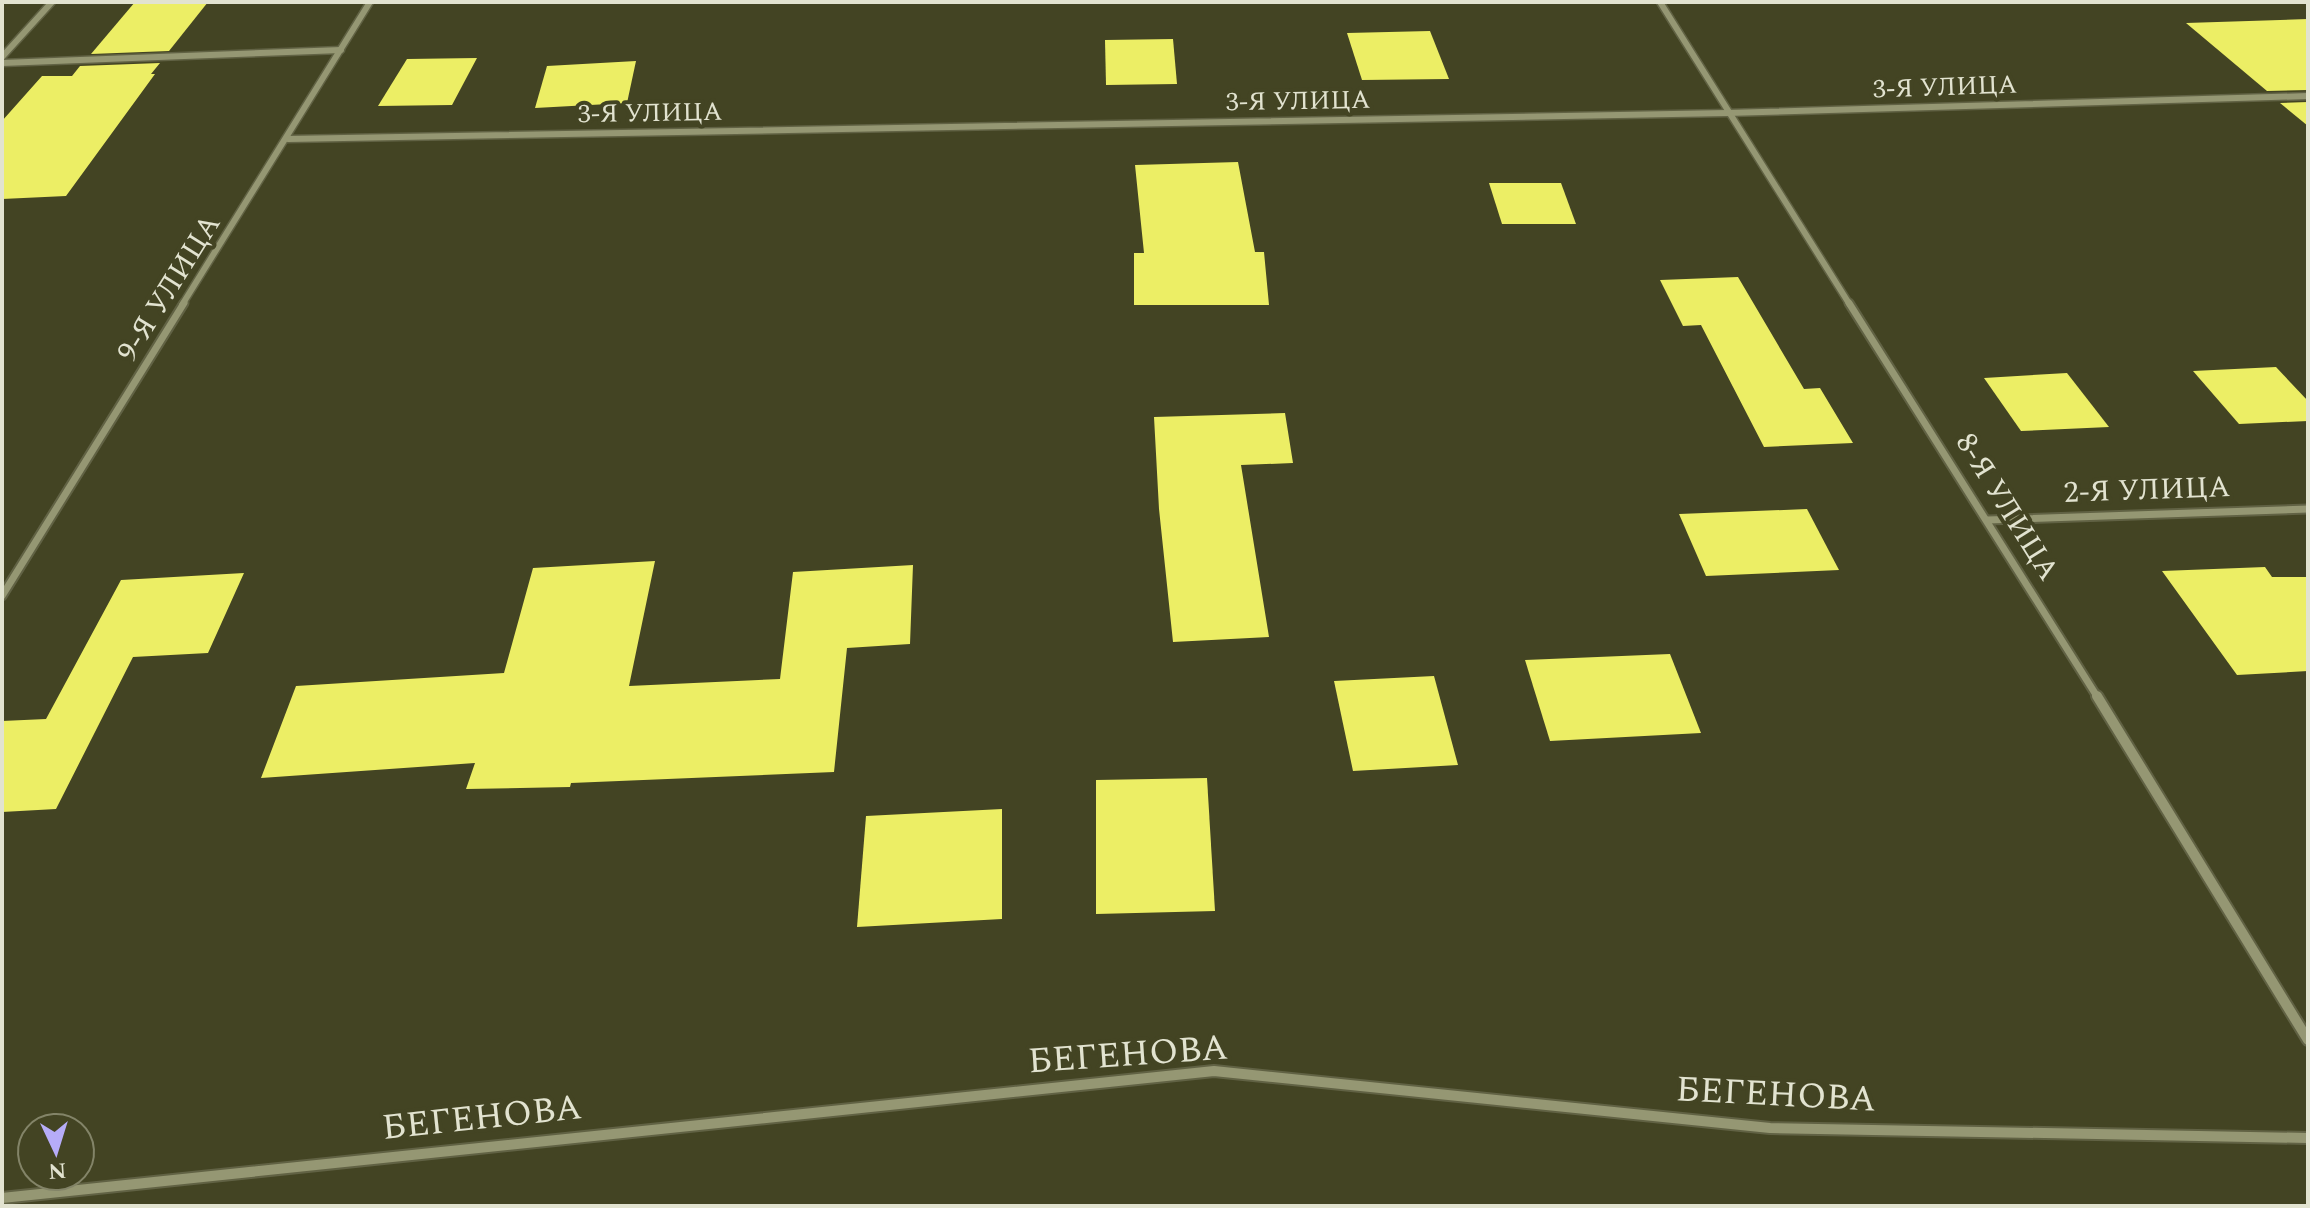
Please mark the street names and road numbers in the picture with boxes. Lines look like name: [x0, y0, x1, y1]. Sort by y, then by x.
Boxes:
street label: 3-Я УЛИЦА: [1872, 64, 2018, 110]
street label: 3-Я УЛИЦА: [1225, 80, 1371, 122]
street label: 3-Я УЛИЦА: [577, 92, 723, 134]
street label: 9-Я УЛИЦА: [105, 205, 233, 371]
street label: 8-Я УЛИЦА: [1943, 424, 2071, 590]
street label: 2-Я УЛИЦА: [2063, 464, 2231, 516]
street label: БЕГЕНОВА: [1026, 1021, 1230, 1089]
street label: БЕГЕНОВА: [1674, 1062, 1878, 1128]
street label: БЕГЕНОВА: [379, 1080, 585, 1156]

